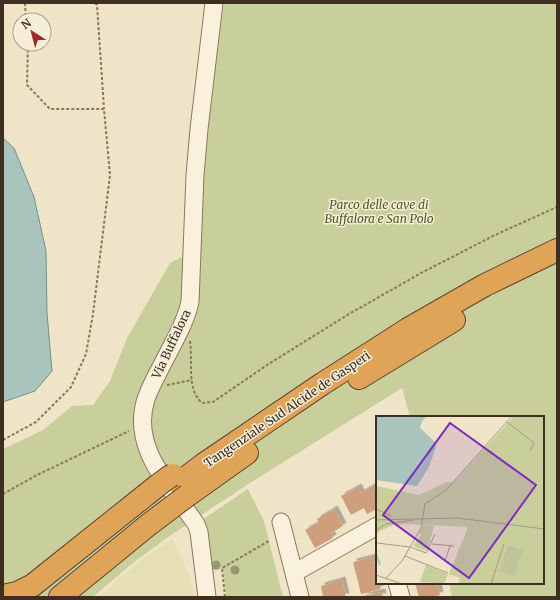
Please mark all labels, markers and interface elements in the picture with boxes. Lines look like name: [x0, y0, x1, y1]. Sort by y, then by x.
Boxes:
north arrow: [12, 12, 52, 52]
text: N: [18, 16, 34, 32]
park label: Parco delle cave di Buffalora e San Polo: [324, 197, 434, 226]
street label: Via Buffalora: [148, 306, 194, 382]
street label: Tangenziale Sud Alcide de Gasperi: [201, 348, 373, 470]
inset map: [376, 416, 544, 584]

